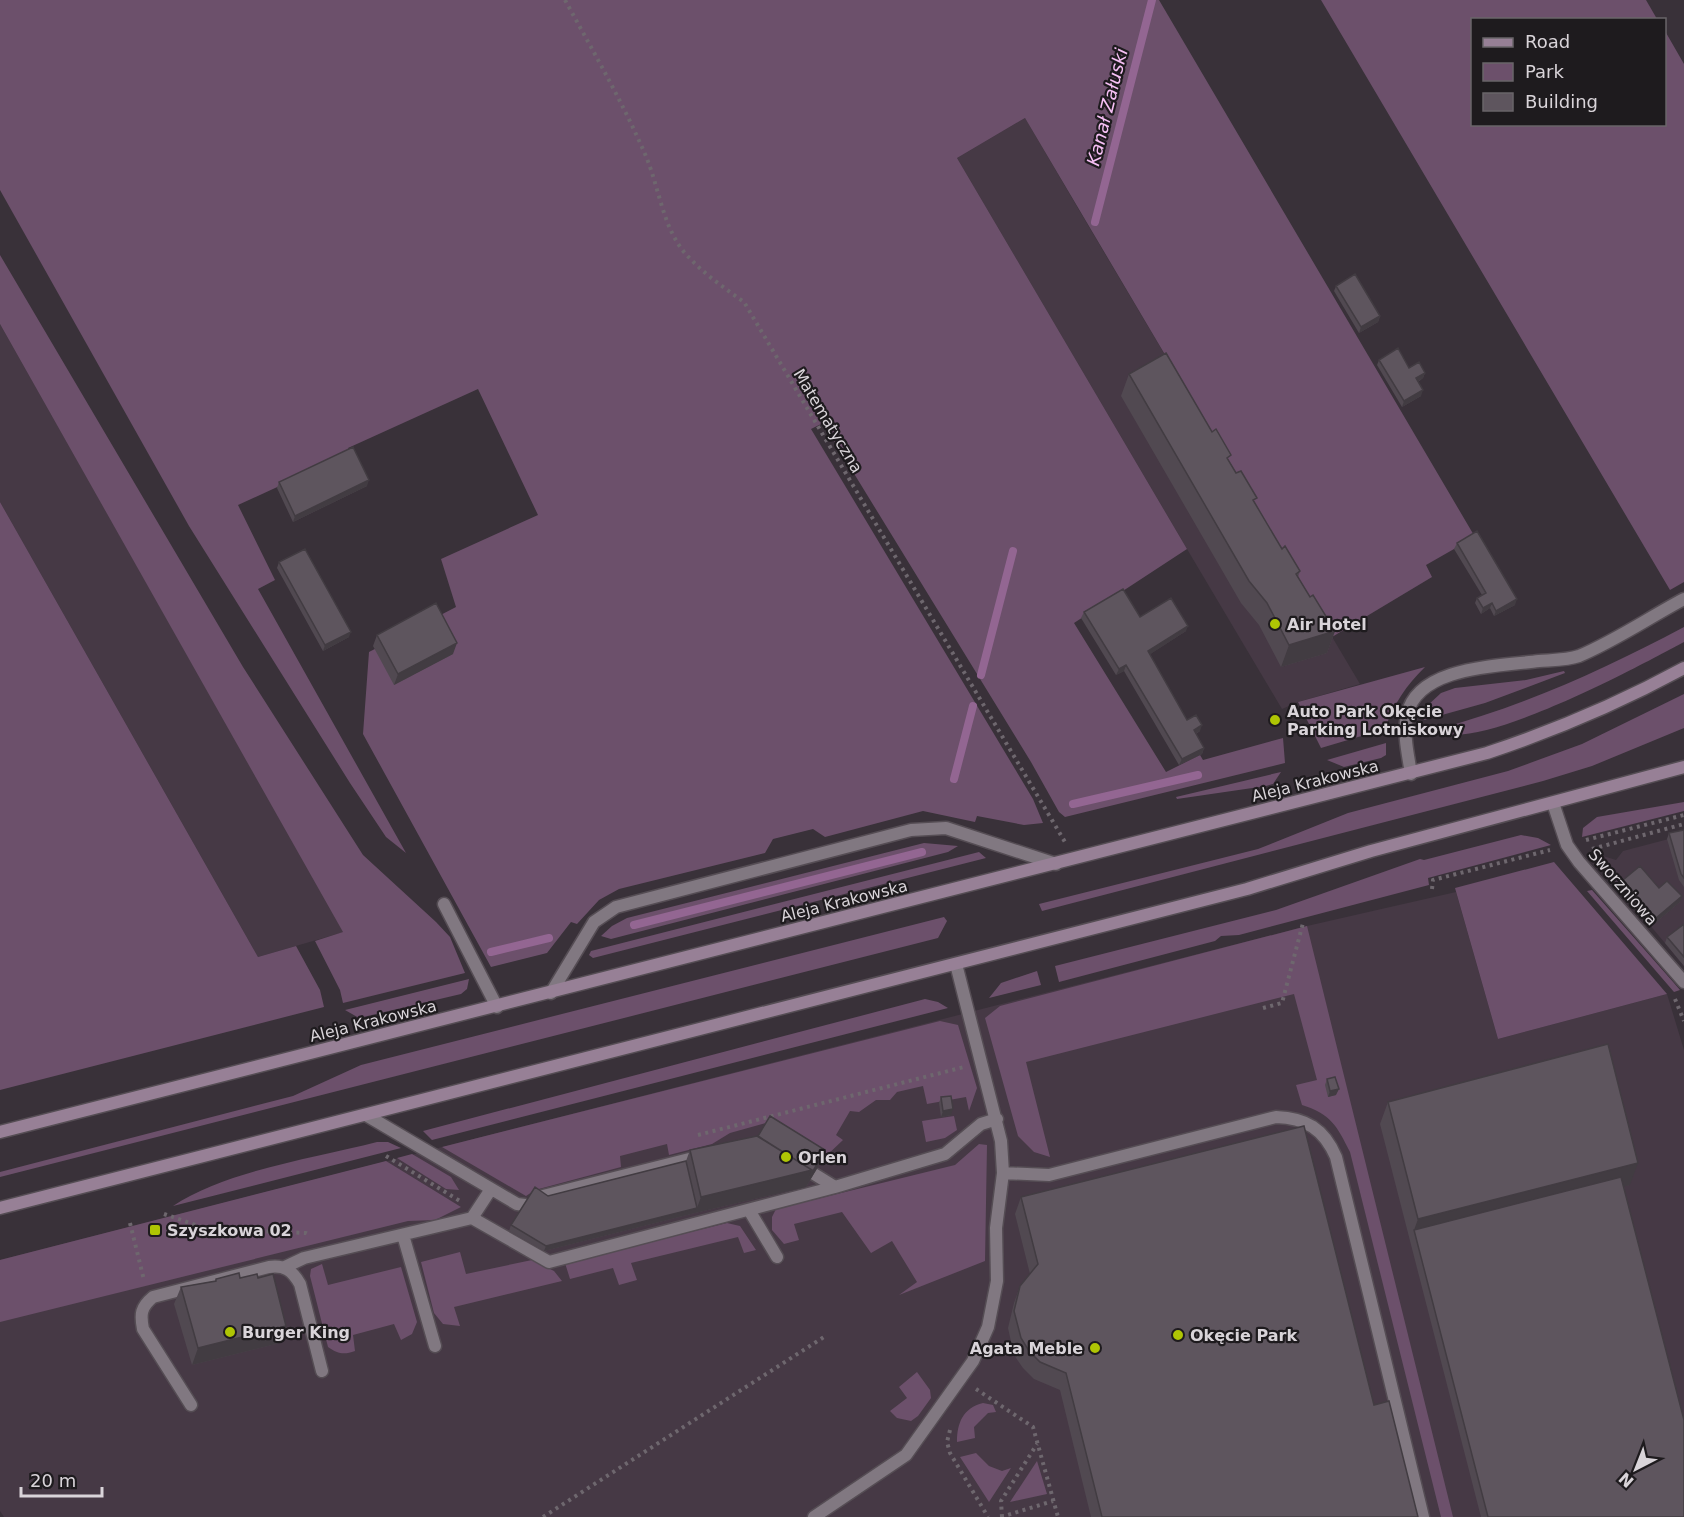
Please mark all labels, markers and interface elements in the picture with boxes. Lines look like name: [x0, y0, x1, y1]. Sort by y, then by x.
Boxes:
legend: [1471, 18, 1666, 126]
text: Road: [1525, 31, 1570, 52]
water label: Kanał Załuski: [1082, 46, 1132, 168]
text: Park: [1525, 61, 1564, 82]
text: Building: [1525, 91, 1598, 112]
street label: Matematyczna: [789, 366, 867, 476]
place label: Air Hotel: [1287, 615, 1367, 634]
marker: Air Hotel: [1268, 617, 1282, 631]
place label: Auto Park Okęcie Parking Lotniskowy: [1287, 702, 1464, 739]
marker: Auto Park Okęcie Parking Lotniskowy: [1268, 713, 1282, 727]
street label: Aleja Krakowska: [1250, 756, 1380, 806]
street label: Sworzniowa: [1585, 845, 1661, 929]
street label: Aleja Krakowska: [779, 876, 909, 926]
street label: Aleja Krakowska: [308, 996, 438, 1046]
place label: Orlen: [798, 1148, 847, 1167]
marker: Orlen: [779, 1150, 793, 1164]
place label: Szyszkowa 02: [167, 1221, 292, 1240]
marker: Szyszkowa 02: [148, 1223, 162, 1237]
place label: Burger King: [242, 1323, 350, 1342]
marker: Burger King: [223, 1325, 237, 1339]
place label: Okęcie Park: [1190, 1326, 1297, 1345]
marker: Okęcie Park: [1171, 1328, 1185, 1342]
place label: Agata Meble: [970, 1339, 1083, 1358]
marker: Agata Meble: [1088, 1341, 1102, 1355]
north arrow: [1606, 1439, 1666, 1499]
scale bar: [21, 1460, 102, 1498]
text: N: [1615, 1468, 1638, 1491]
text: 20 m: [30, 1470, 76, 1491]

